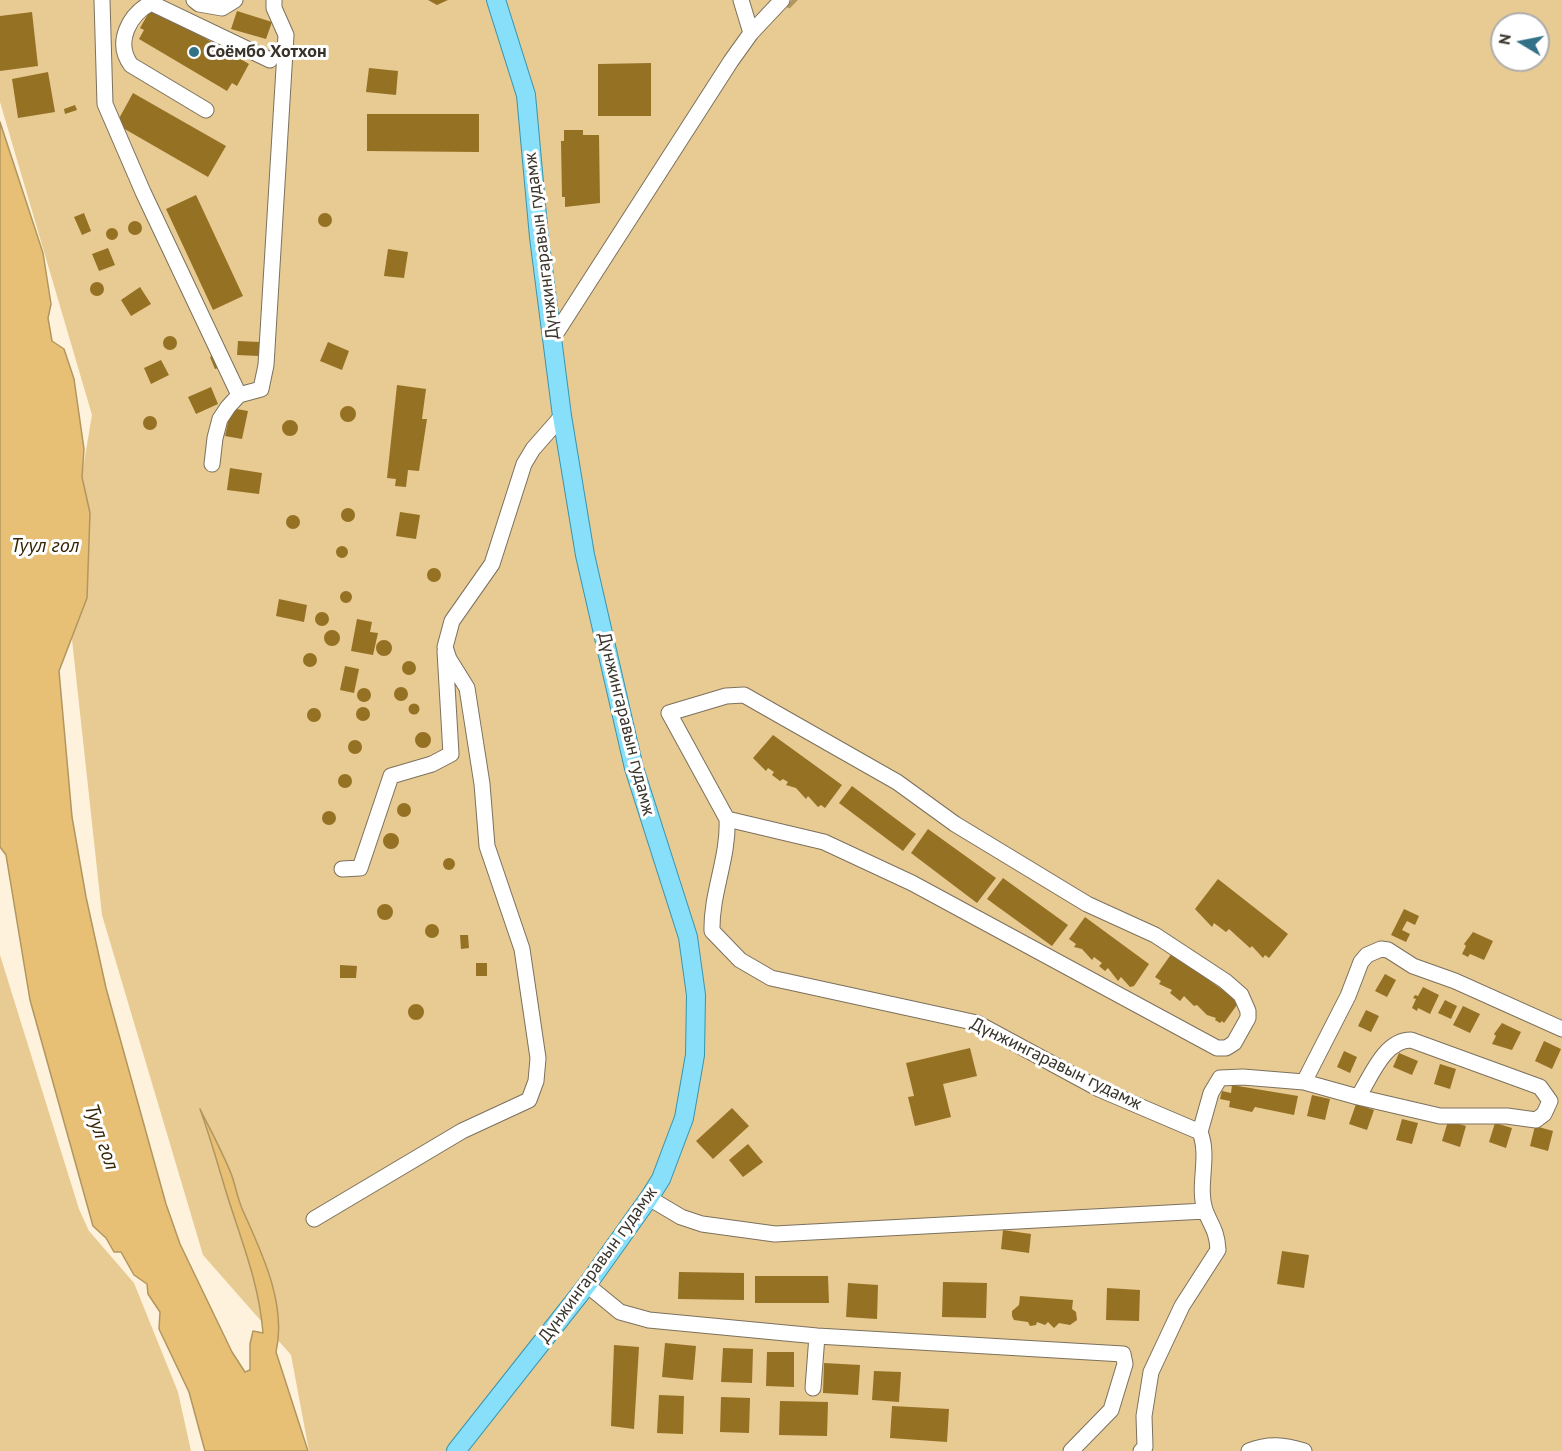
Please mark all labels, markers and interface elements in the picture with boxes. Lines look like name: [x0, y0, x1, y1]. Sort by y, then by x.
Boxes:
north arrow: [1490, 12, 1550, 72]
text: N: [1493, 32, 1515, 46]
place label: Соёмбо Хотхон: [206, 41, 327, 63]
marker: Соёмбо Хотхон: [187, 45, 201, 59]
street label: Дүнжингаравын гудамж: [520, 151, 564, 341]
water label: Туул гол: [11, 534, 79, 558]
street label: Дүнжингаравын гудамж: [593, 630, 659, 818]
street label: Дүнжингаравын гудамж: [967, 1013, 1145, 1115]
water label: Туул гол: [79, 1101, 123, 1173]
street label: Дүнжингаравын гудамж: [534, 1183, 662, 1347]

